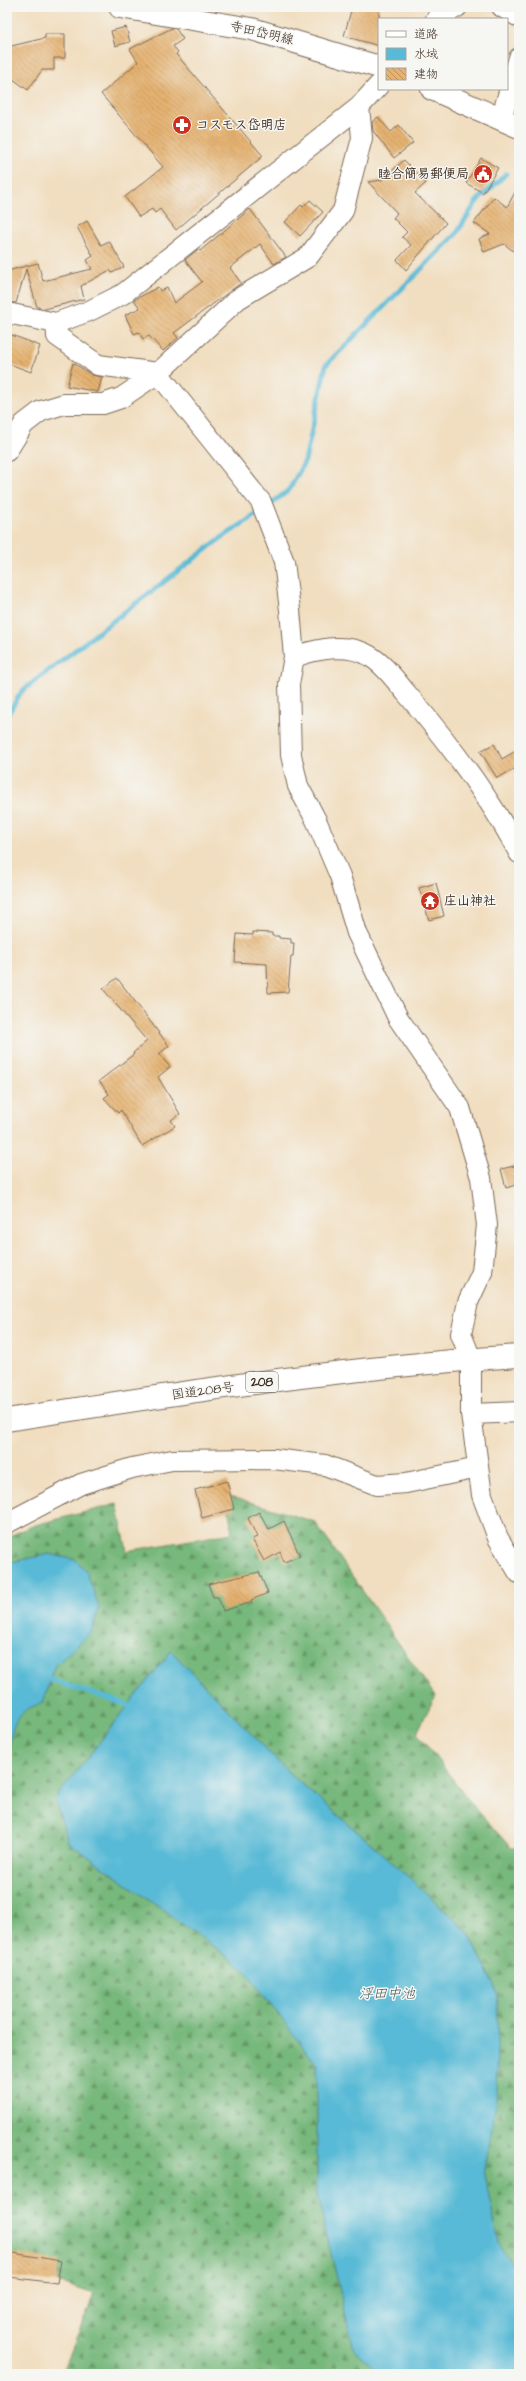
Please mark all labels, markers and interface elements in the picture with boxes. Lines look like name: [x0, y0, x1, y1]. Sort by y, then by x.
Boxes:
street label: 寺田岱明線: [228, 17, 297, 49]
legend: [378, 18, 508, 90]
text: 道路: [414, 26, 438, 43]
text: 水域: [414, 46, 438, 63]
text: 建物: [414, 66, 438, 83]
pharmacy icon: コスモス岱明店: [171, 114, 193, 136]
place label: コスモス岱明店: [196, 116, 286, 134]
public building icon: 睦合簡易郵便局: [472, 163, 494, 185]
place label: 睦合簡易郵便局: [378, 165, 469, 183]
temple icon: 庄山神社: [419, 890, 441, 912]
place label: 庄山神社: [444, 892, 496, 910]
road number: 208: [246, 1372, 278, 1392]
street label: 国道208号: [171, 1378, 235, 1404]
water label: 浮田中池: [359, 1984, 416, 2004]

